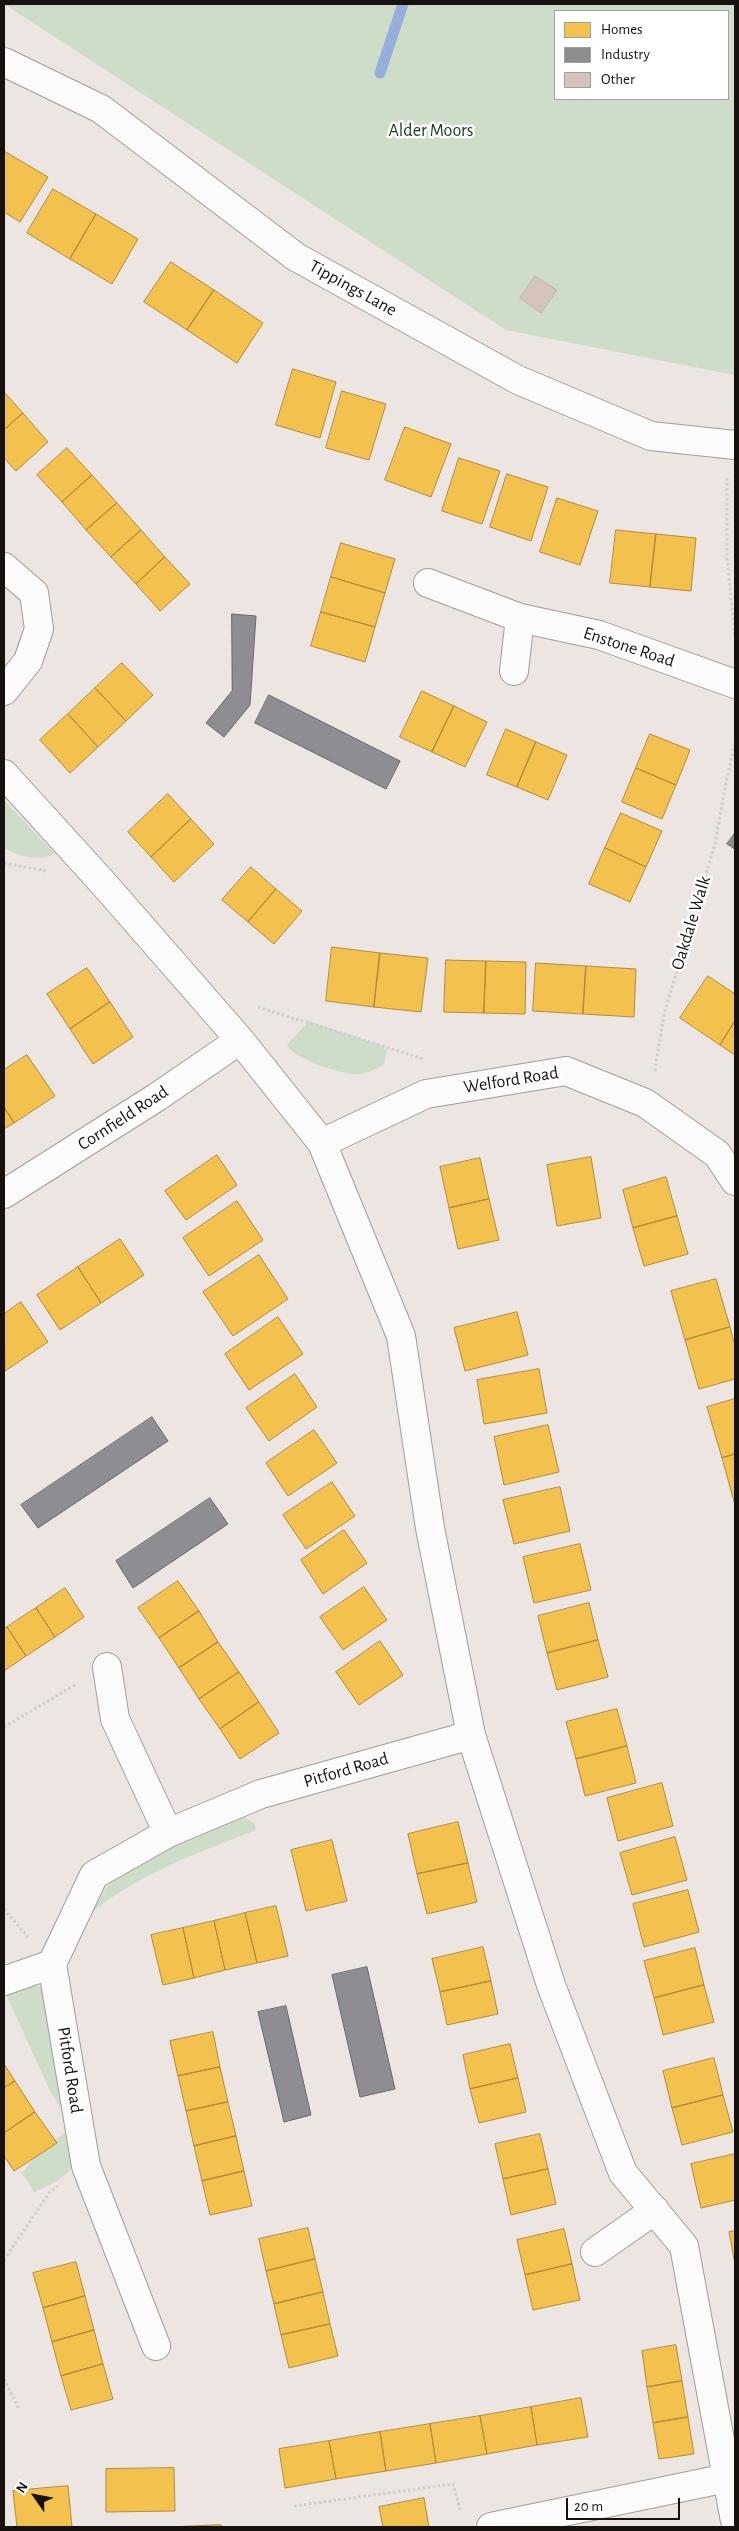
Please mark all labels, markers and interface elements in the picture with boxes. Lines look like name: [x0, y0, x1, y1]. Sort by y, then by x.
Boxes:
legend: [554, 10, 729, 100]
text: Homes: [601, 22, 643, 37]
text: Industry: [601, 47, 650, 62]
text: Other: [601, 72, 635, 87]
park label: Alder Moors: [388, 120, 474, 142]
street label: Tippings Lane: [305, 255, 401, 321]
street label: Enstone Road: [581, 622, 677, 672]
street label: Oakdale Walk: [666, 873, 716, 973]
street label: Welford Road: [462, 1062, 560, 1098]
street label: Cornfield Road: [74, 1081, 172, 1155]
street label: Pitford Road: [301, 1748, 391, 1792]
street label: Pitford Road: [53, 2025, 87, 2115]
north arrow: [10, 2471, 60, 2521]
text: N: [14, 2480, 31, 2496]
scale bar: [569, 2488, 683, 2520]
text: 20 m: [574, 2499, 603, 2514]

